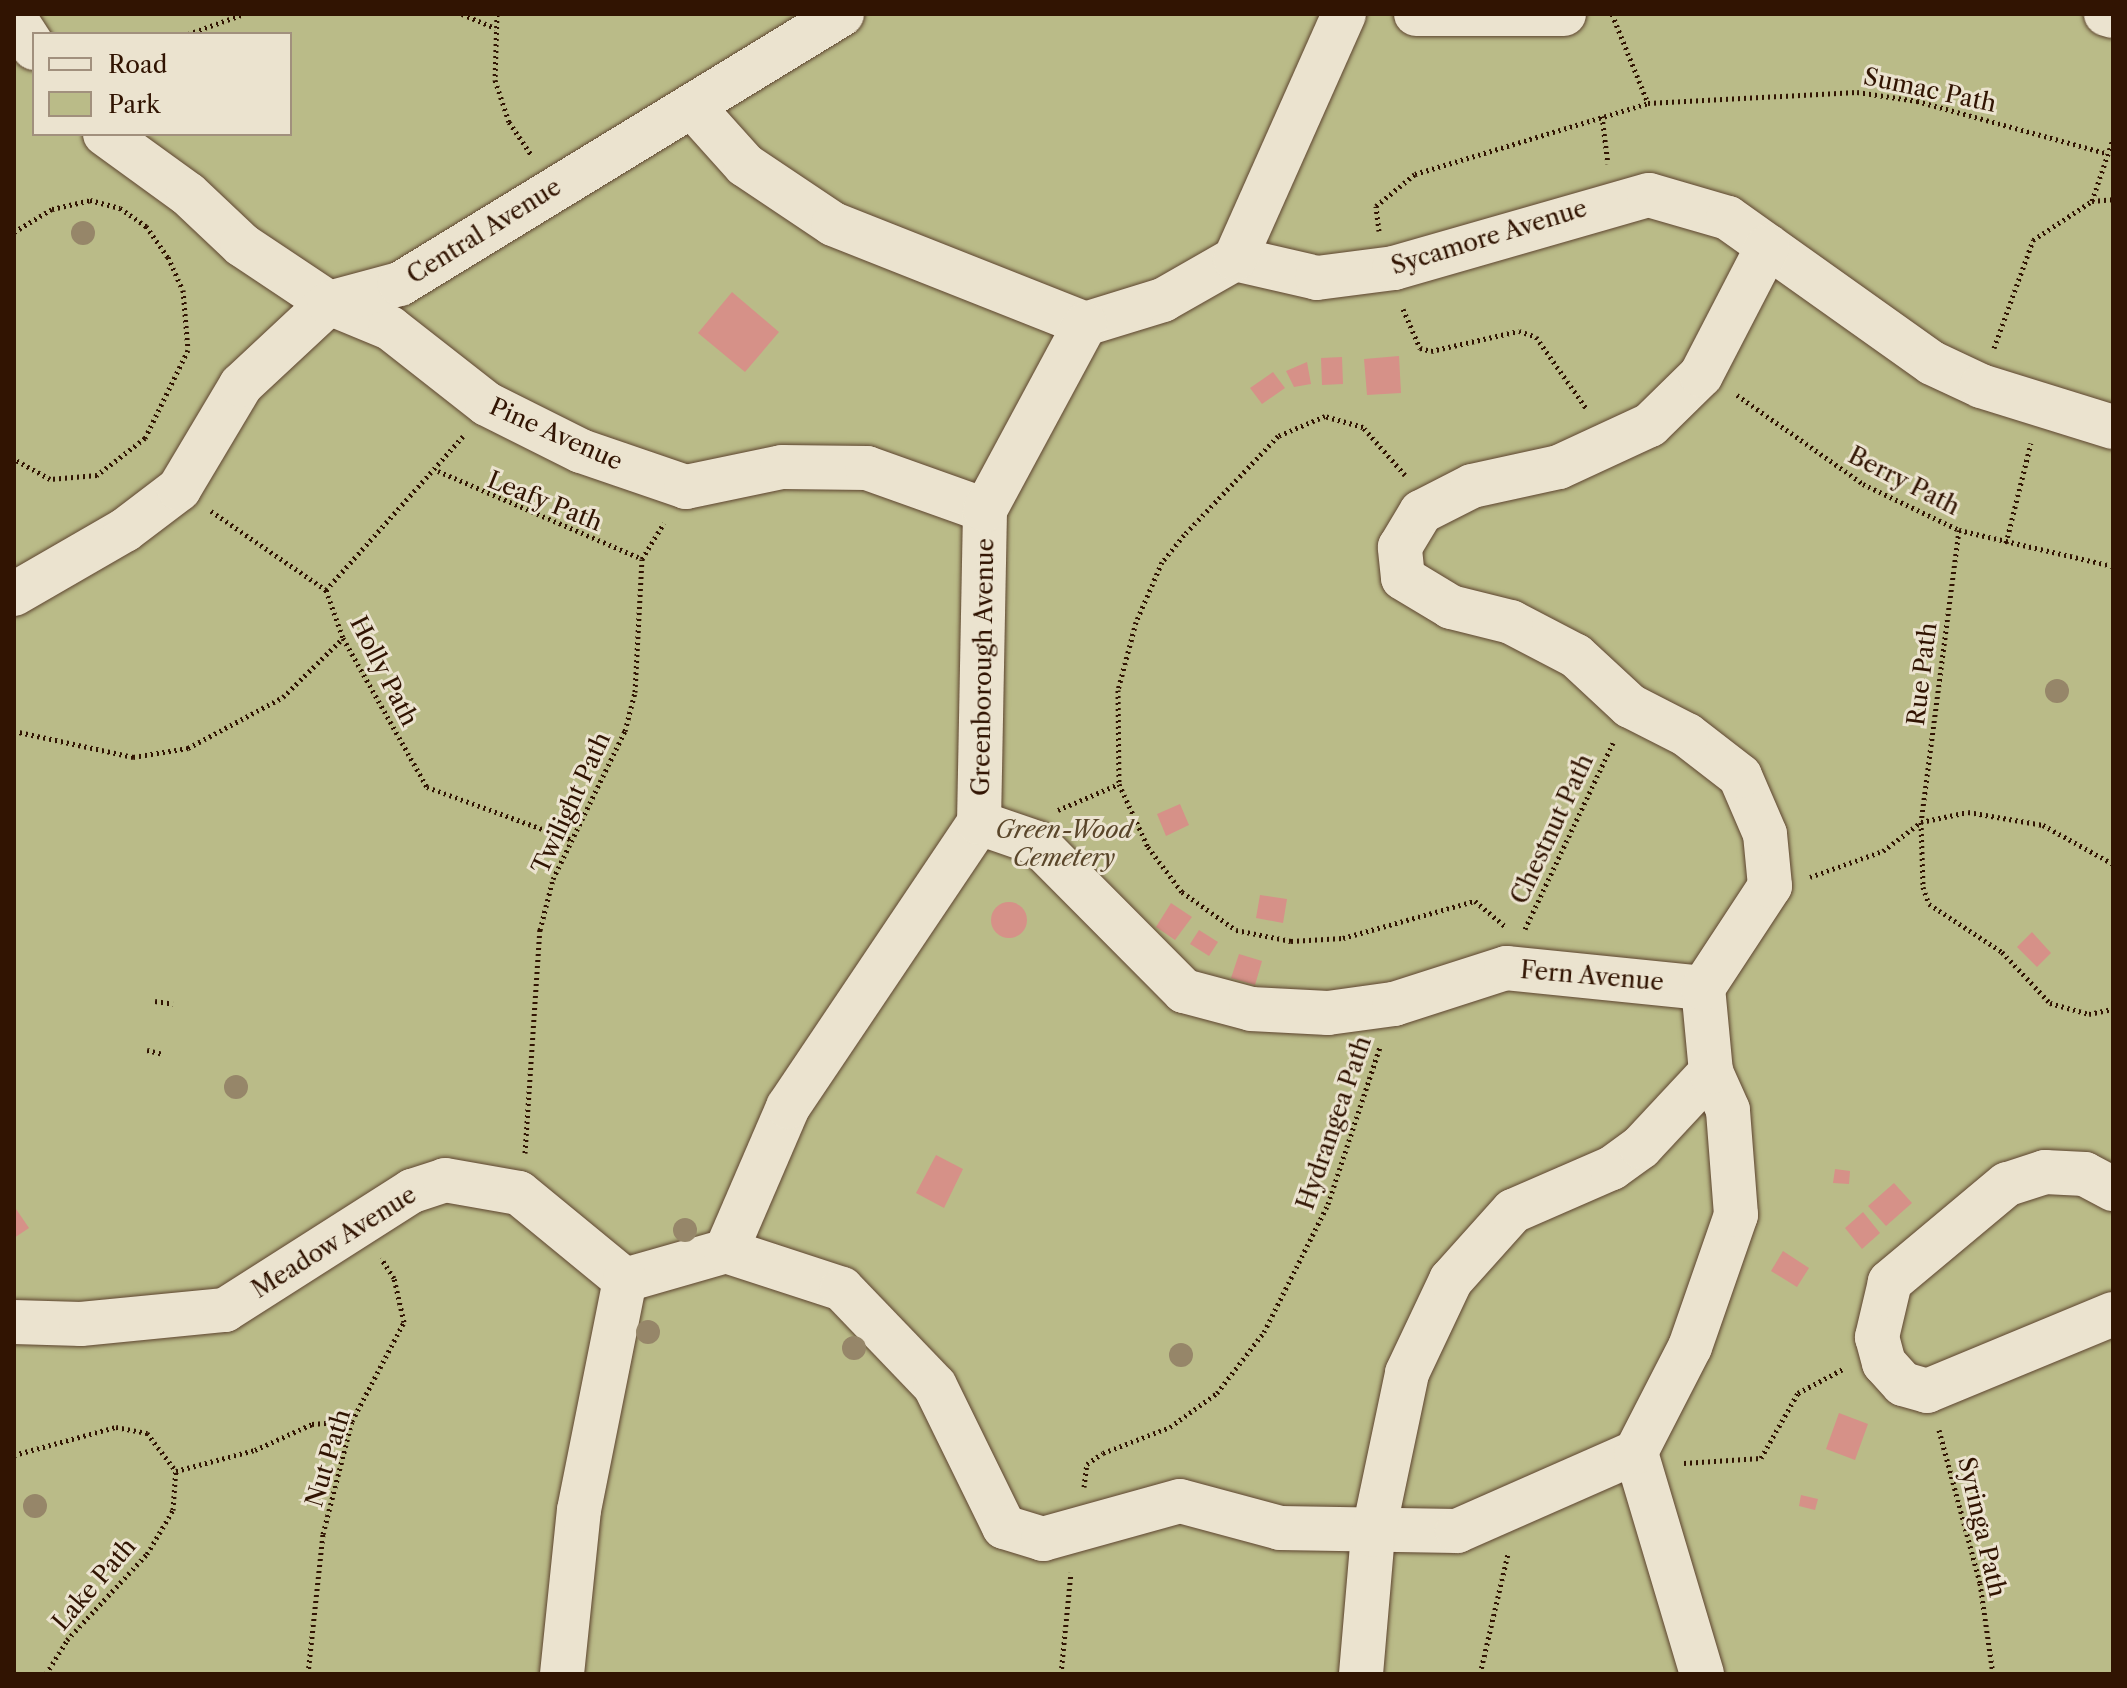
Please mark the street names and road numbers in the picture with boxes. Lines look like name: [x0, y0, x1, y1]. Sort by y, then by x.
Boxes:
street label: Sumac Path: [1861, 62, 1999, 118]
street label: Central Avenue: [401, 172, 567, 290]
street label: Sycamore Avenue: [1387, 193, 1591, 281]
street label: Pine Avenue: [485, 392, 627, 476]
street label: Berry Path: [1843, 441, 1965, 521]
street label: Leafy Path: [483, 465, 607, 537]
street label: Greenborough Avenue: [966, 537, 1000, 797]
street label: Holly Path: [344, 611, 424, 731]
street label: Rue Path: [1901, 621, 1943, 727]
street label: Twilight Path: [526, 728, 616, 878]
street label: Chestnut Path: [1505, 749, 1599, 909]
street label: Fern Avenue: [1519, 955, 1665, 997]
street label: Hydrangea Path: [1291, 1032, 1377, 1214]
street label: Meadow Avenue: [246, 1179, 422, 1305]
street label: Nut Path: [300, 1406, 356, 1510]
street label: Syringa Path: [1952, 1454, 2012, 1600]
street label: Lake Path: [46, 1532, 142, 1636]

